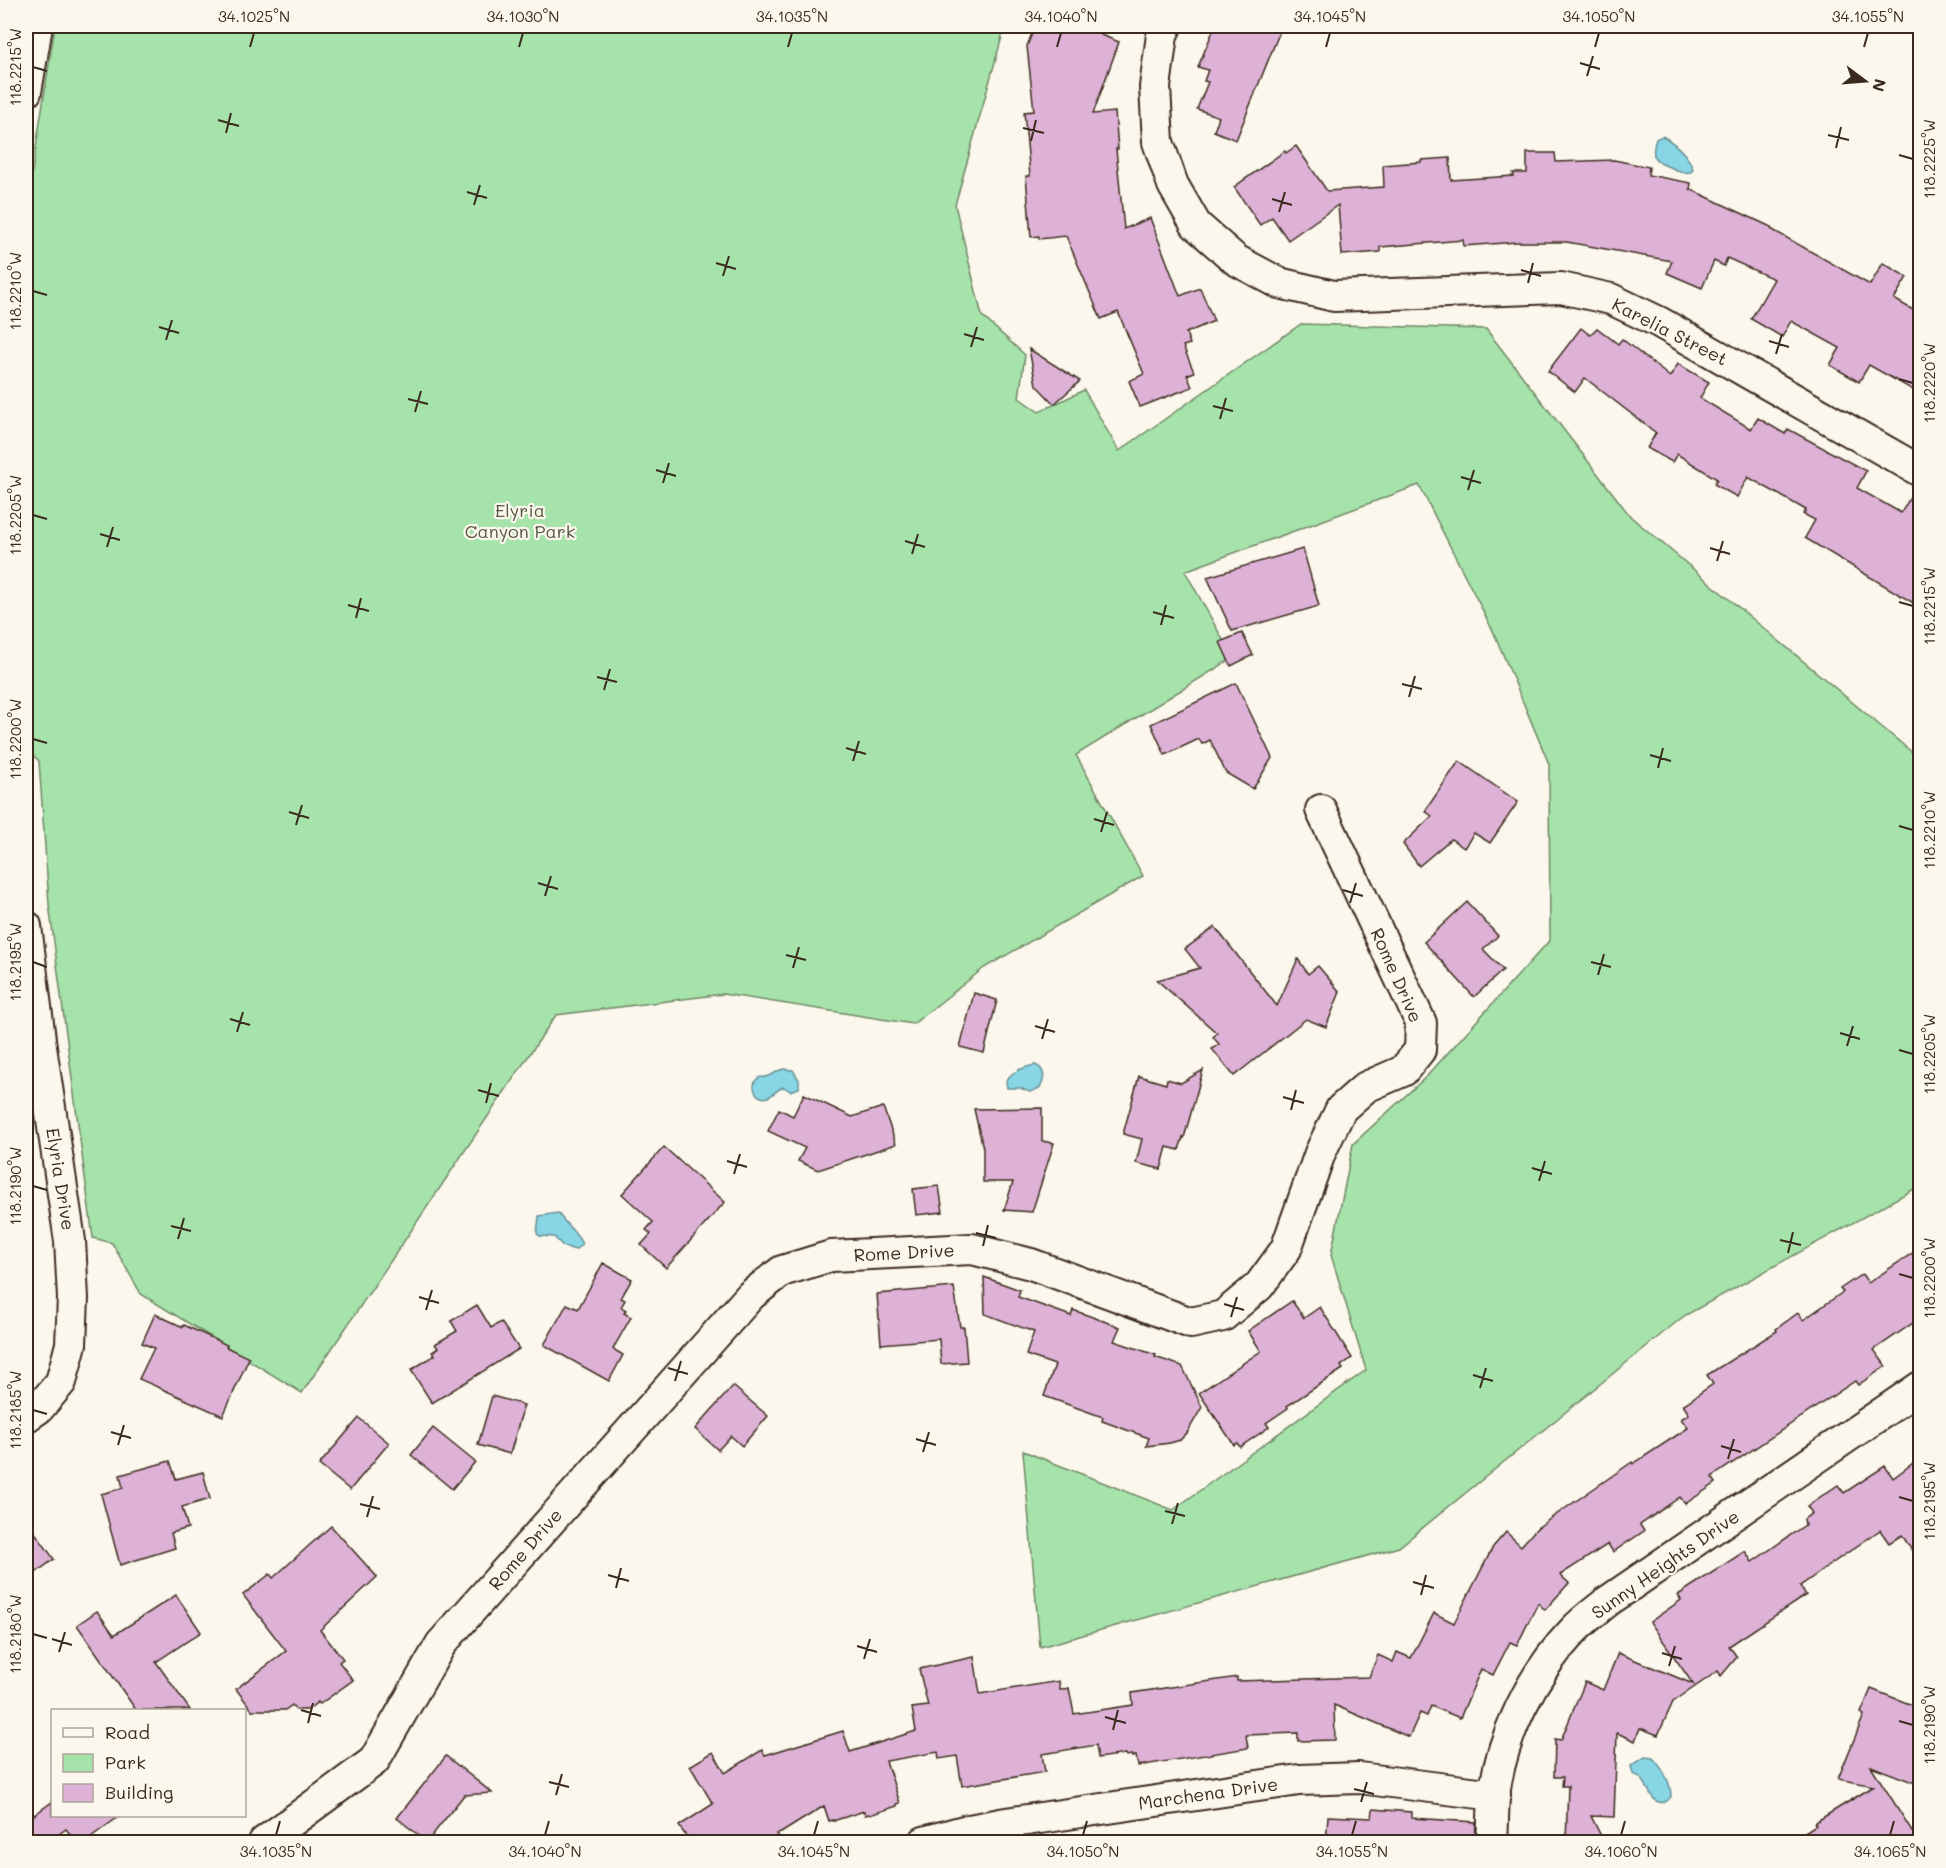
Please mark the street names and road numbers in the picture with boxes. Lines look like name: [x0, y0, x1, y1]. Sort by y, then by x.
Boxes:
street label: Karelia Street: [1608, 292, 1732, 370]
street label: Rome Drive: [1365, 924, 1429, 1026]
street label: Elyria Drive: [41, 1126, 81, 1232]
street label: Rome Drive: [853, 1237, 955, 1267]
street label: Rome Drive: [483, 1503, 567, 1595]
street label: Sunny Heights Drive: [1586, 1504, 1744, 1624]
street label: Marchena Drive: [1137, 1771, 1279, 1815]

